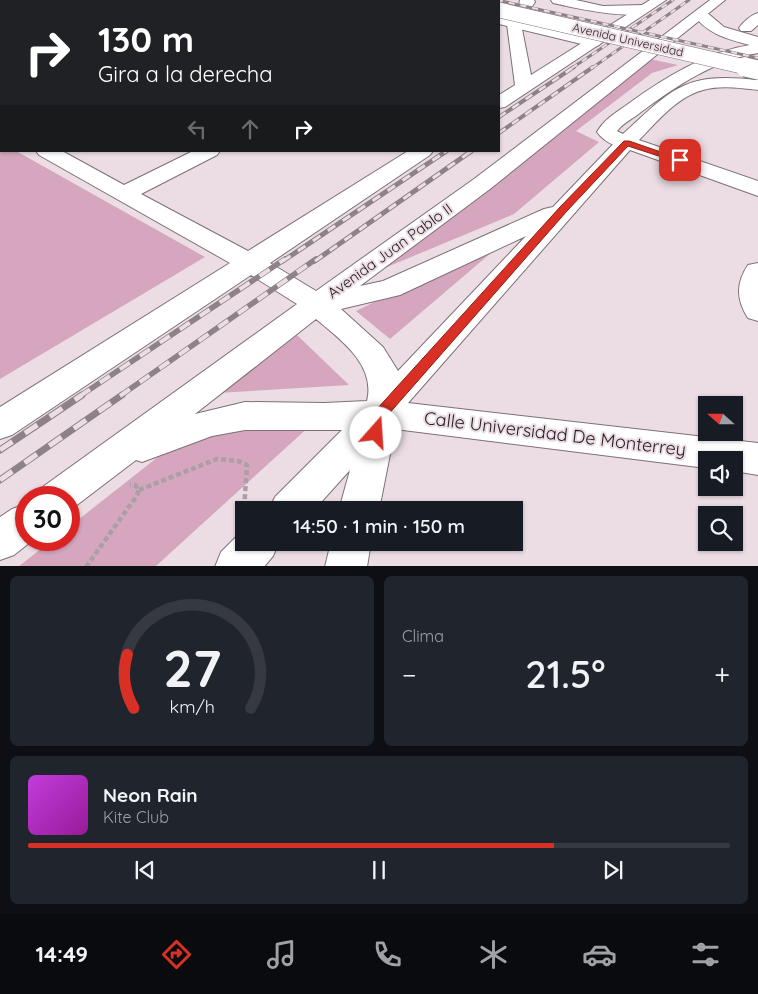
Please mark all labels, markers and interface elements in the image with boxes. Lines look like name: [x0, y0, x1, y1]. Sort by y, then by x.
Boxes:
text: 130 m: [98, 17, 194, 61]
street label: Avenida Universidad: [571, 19, 685, 60]
icon: right: [15, 20, 80, 85]
text: Gira a la derecha: [98, 60, 273, 88]
icon: left: [183, 115, 211, 143]
icon: ahead: [236, 115, 264, 143]
icon: right: [289, 115, 317, 143]
pin: [659, 139, 701, 181]
icon: arrive: [666, 146, 694, 174]
street label: Avenida Juan Pablo II: [324, 199, 456, 302]
north arrow: [698, 396, 742, 441]
map controls: [698, 396, 743, 551]
position arrow: [349, 406, 401, 458]
street label: Calle Universidad De Monterrey: [423, 406, 687, 461]
button: sound: [698, 451, 743, 496]
speed limit sign: 30: [15, 486, 80, 551]
button: search: [698, 506, 743, 551]
text: 14:50 · 1 min · 150 m: [293, 514, 465, 538]
text: Clima: [402, 626, 444, 646]
text: 27: [163, 635, 221, 700]
text: 21.5°: [525, 650, 606, 698]
text: −: [402, 657, 417, 692]
text: +: [714, 657, 730, 692]
text: km/h: [169, 695, 215, 717]
text: Neon Rain: [103, 783, 198, 807]
text: Kite Club: [103, 807, 169, 827]
icon: previous: [131, 856, 159, 884]
icon: pause: [365, 856, 393, 884]
icon: next: [599, 856, 627, 884]
icon: directions: [159, 937, 194, 972]
icon: music: [264, 937, 299, 972]
icon: phone: [370, 937, 405, 972]
icon: climate: [476, 937, 511, 972]
icon: car: [582, 937, 617, 972]
icon: filters: [688, 937, 723, 972]
text: 14:49: [35, 940, 88, 968]

